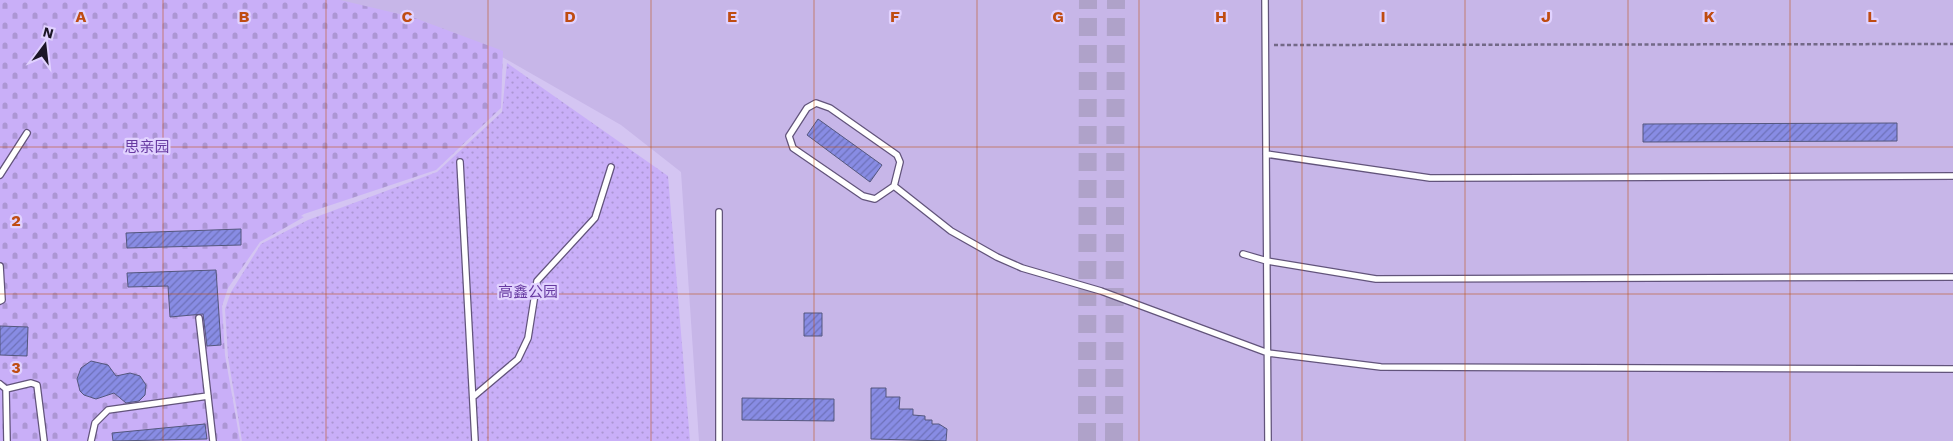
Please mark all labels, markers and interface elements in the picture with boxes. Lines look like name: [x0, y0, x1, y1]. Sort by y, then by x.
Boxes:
text: A: [76, 7, 87, 26]
text: B: [239, 7, 250, 26]
text: C: [402, 7, 413, 26]
text: D: [564, 7, 576, 26]
text: E: [727, 7, 737, 26]
text: F: [890, 7, 900, 26]
text: G: [1052, 7, 1064, 26]
text: H: [1215, 7, 1227, 26]
text: I: [1380, 7, 1386, 26]
text: J: [1541, 7, 1551, 26]
text: K: [1703, 7, 1715, 26]
text: L: [1867, 7, 1877, 26]
north arrow: [20, 20, 70, 70]
text: N: [41, 23, 55, 42]
park label: 思亲园: [124, 138, 170, 156]
text: 2: [11, 211, 21, 230]
park label: 高鑫公园: [498, 283, 558, 301]
text: 3: [11, 358, 21, 377]

